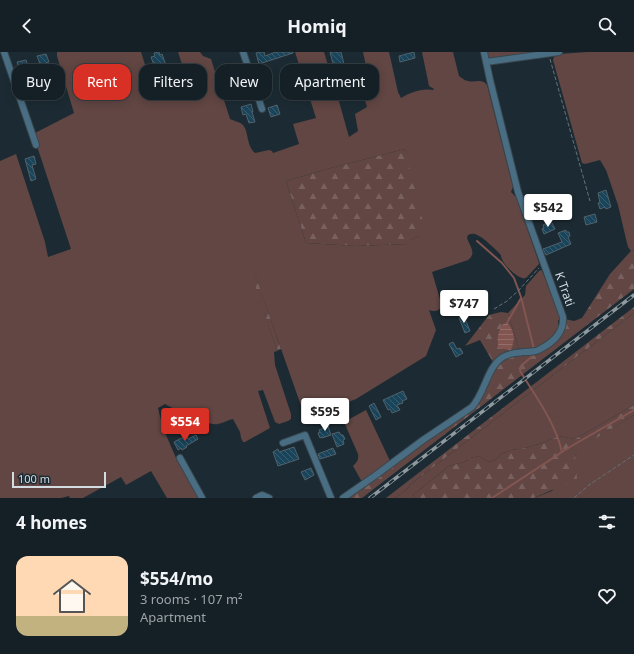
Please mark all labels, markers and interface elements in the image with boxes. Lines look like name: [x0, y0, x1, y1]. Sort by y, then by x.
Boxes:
text: Homiq: [287, 14, 347, 38]
icon: back: [16, 15, 38, 37]
icon: search: [596, 15, 618, 37]
chip: Buy: [12, 64, 65, 100]
chip: Rent: [73, 64, 131, 100]
chip: Filters: [139, 64, 207, 100]
chip: New: [215, 64, 272, 100]
chip: Apartment: [280, 64, 379, 100]
pin: $542: [524, 194, 572, 228]
text: $542: [533, 198, 563, 216]
street label: K Trati: [551, 269, 579, 309]
pin: $747: [440, 290, 488, 324]
text: $747: [449, 294, 479, 312]
pin: $595: [301, 398, 349, 432]
text: $595: [310, 402, 340, 420]
pin: $554: [161, 408, 209, 442]
text: $554: [170, 412, 200, 430]
scale bar: [12, 470, 106, 489]
text: 100 m: [18, 471, 50, 486]
text: 4 homes: [16, 511, 87, 534]
icon: filters: [596, 511, 618, 533]
text: $554/mo: [140, 567, 213, 590]
icon: home: [48, 572, 96, 620]
icon: heart: [596, 585, 618, 607]
text: 3 rooms · 107 m²: [140, 590, 243, 608]
text: Apartment: [140, 608, 206, 626]

